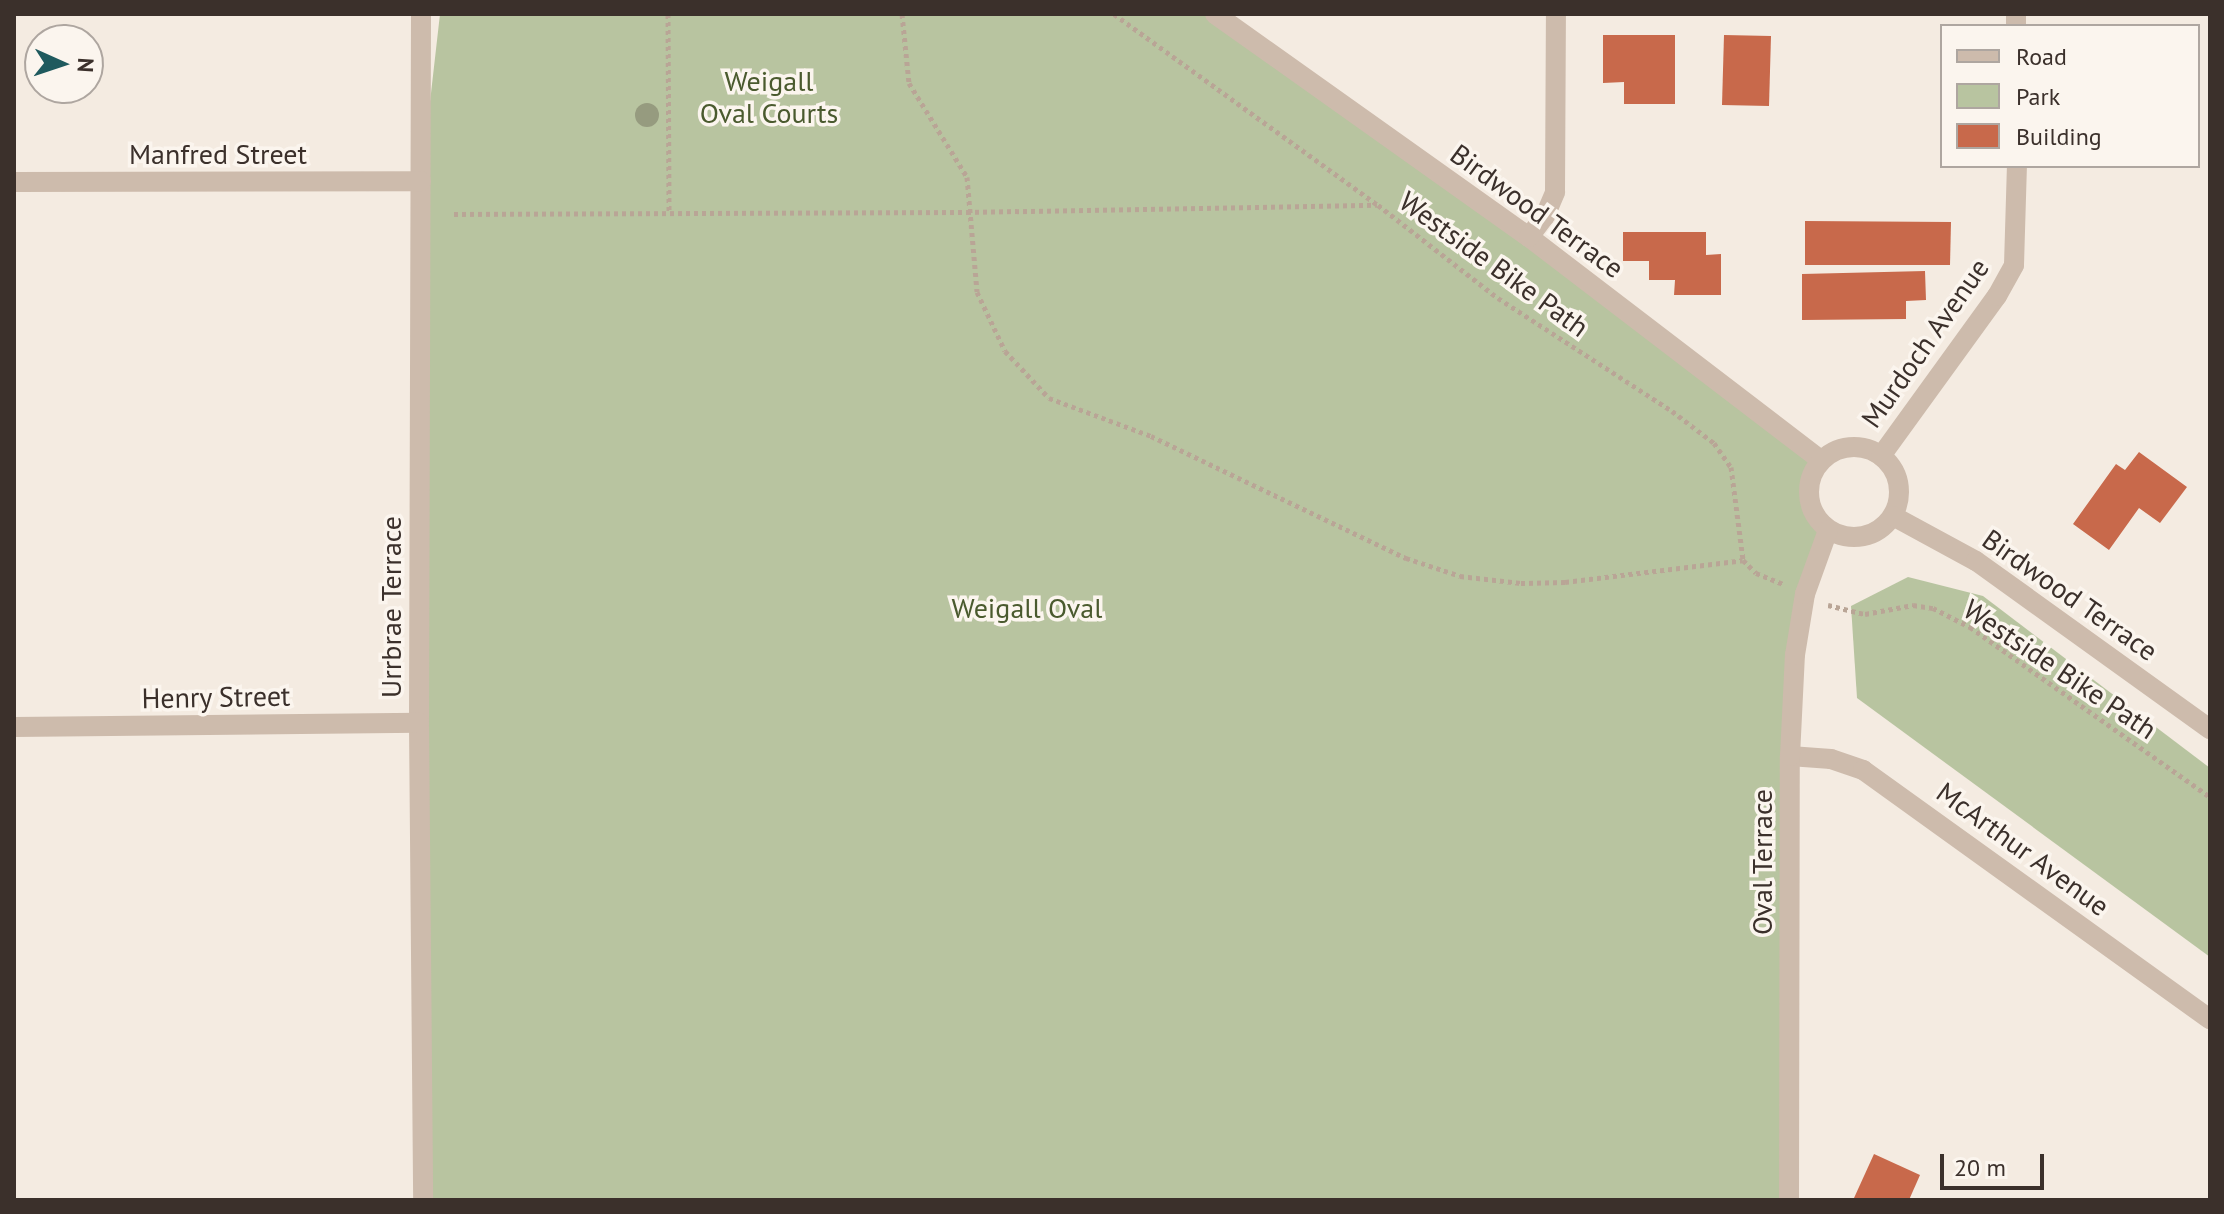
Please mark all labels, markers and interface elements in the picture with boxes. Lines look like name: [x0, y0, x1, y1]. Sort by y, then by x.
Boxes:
north arrow: [24, 24, 104, 104]
legend: [1940, 24, 2200, 168]
text: Road: [2016, 41, 2067, 72]
text: N: [72, 57, 100, 73]
park label: Weigall Oval Courts: [700, 64, 838, 130]
text: Park: [2016, 81, 2060, 112]
text: Building: [2016, 121, 2102, 152]
street label: Manfred Street: [129, 137, 307, 171]
street label: Birdwood Terrace: [1444, 137, 1630, 285]
street label: Westside Bike Path: [1393, 184, 1595, 344]
street label: Murdoch Avenue: [1854, 252, 1996, 434]
street label: Urrbrae Terrace: [374, 516, 408, 698]
street label: Birdwood Terrace: [1976, 522, 2164, 668]
park label: Weigall Oval: [952, 591, 1102, 625]
street label: Westside Bike Path: [1957, 592, 2163, 746]
street label: Henry Street: [141, 679, 291, 715]
street label: McArthur Avenue: [1930, 775, 2116, 923]
street label: Oval Terrace: [1745, 788, 1779, 936]
scale bar: [1944, 1138, 2048, 1188]
text: 20 m: [1954, 1152, 2006, 1183]

